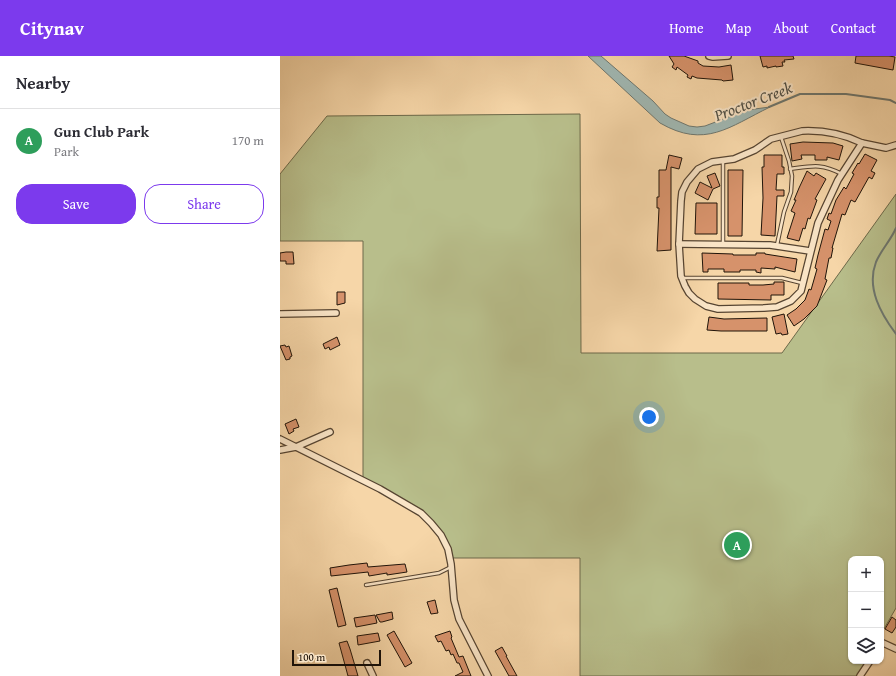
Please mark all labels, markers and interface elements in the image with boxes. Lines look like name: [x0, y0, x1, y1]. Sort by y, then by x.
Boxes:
text: Citynav: [20, 14, 84, 42]
text: Home: [669, 18, 704, 38]
text: Map: [726, 18, 751, 38]
text: About: [773, 18, 809, 38]
text: Contact: [831, 18, 876, 38]
text: Nearby: [16, 70, 70, 95]
water label: Proctor Creek: [710, 75, 796, 127]
text: Gun Club Park: [54, 121, 149, 142]
text: A: [25, 131, 33, 150]
text: 170 m: [232, 131, 264, 150]
text: Park: [54, 142, 79, 161]
button: Save: [16, 184, 136, 224]
button: Share: [144, 184, 264, 224]
your location: [639, 407, 659, 427]
pin: A: [724, 530, 750, 560]
map controls: [848, 556, 884, 664]
button: +: [848, 556, 884, 592]
button: −: [848, 592, 884, 628]
button: layers: [848, 628, 884, 664]
scale bar: [292, 648, 381, 667]
text: 100 m: [298, 649, 325, 665]

